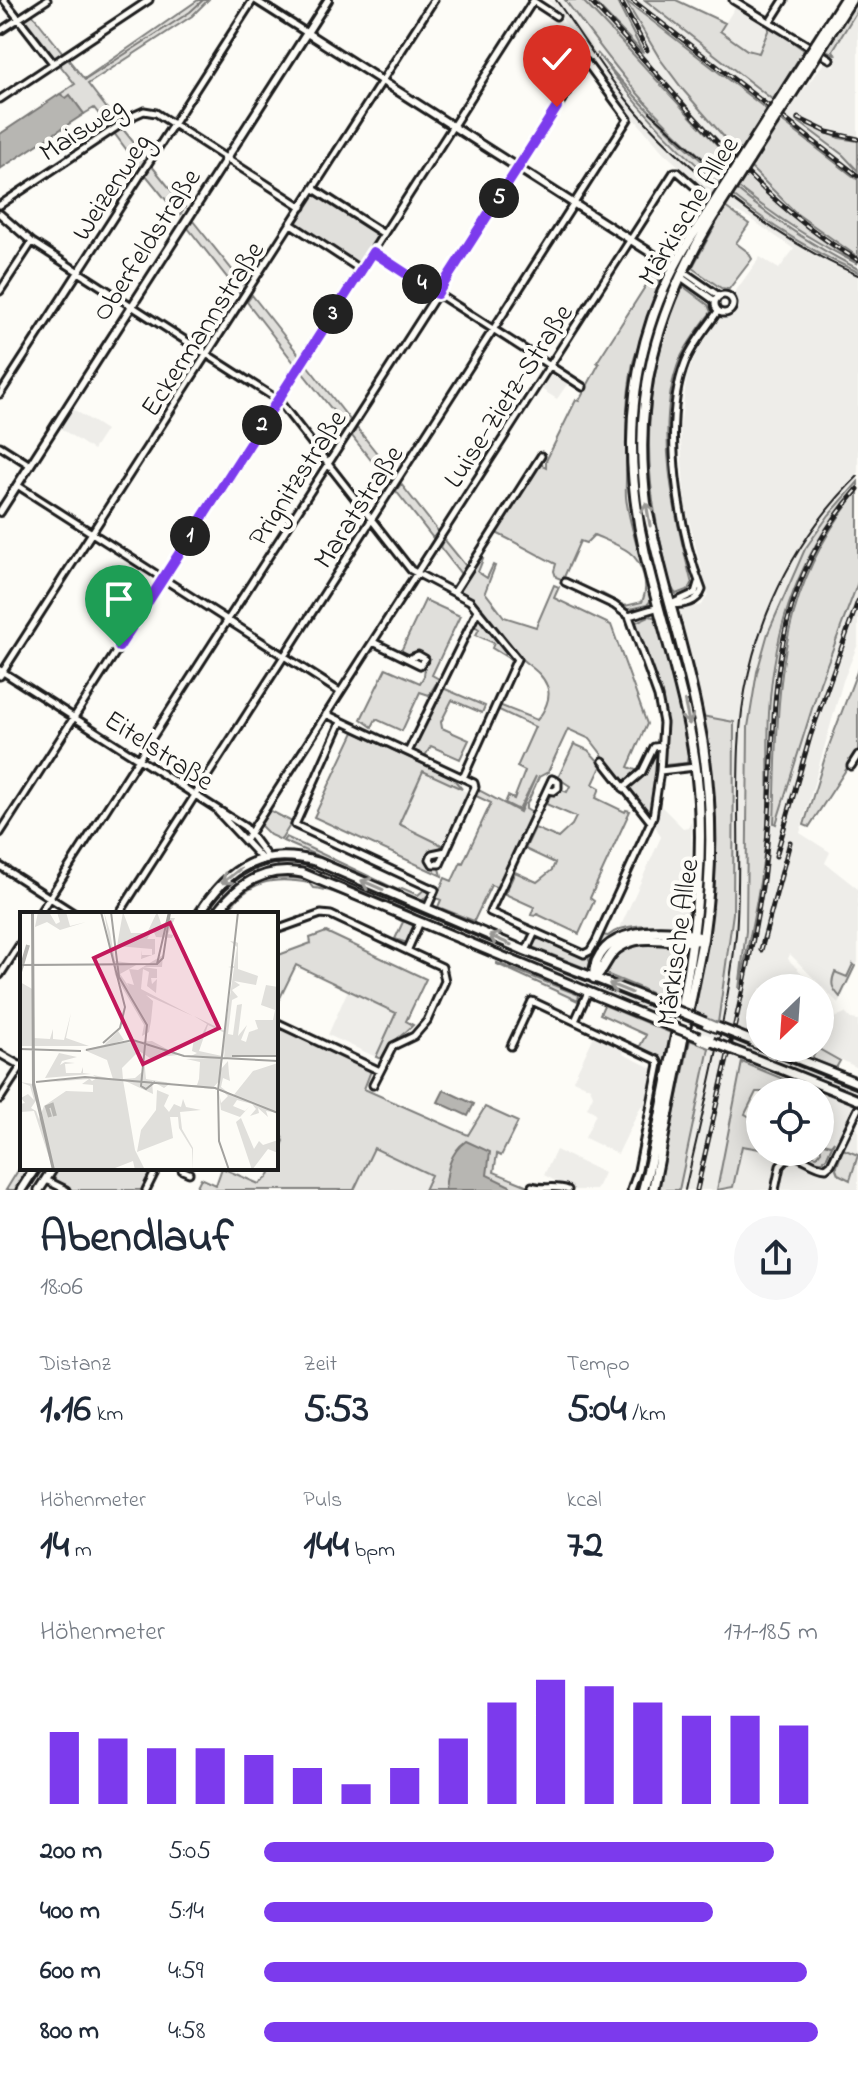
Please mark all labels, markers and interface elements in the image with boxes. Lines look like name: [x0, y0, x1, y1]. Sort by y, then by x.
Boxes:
pin: [523, 25, 591, 107]
icon: check: [535, 37, 579, 81]
street label: Maisweg: [32, 88, 134, 174]
street label: Weizenweg: [63, 126, 163, 250]
street label: Märkische Allee: [629, 129, 751, 295]
street label: Oberfeldstraße: [83, 161, 213, 330]
pin: 5: [479, 178, 519, 218]
text: 5: [493, 182, 505, 214]
street label: Eckermannstraße: [132, 234, 276, 426]
pin: 4: [402, 264, 442, 304]
text: 4: [417, 268, 427, 300]
pin: 3: [313, 294, 353, 334]
street label: Luise-Zietz-Straße: [435, 296, 585, 497]
text: 3: [328, 298, 338, 330]
street label: Prignitzstraße: [239, 402, 359, 555]
pin: 2: [242, 405, 282, 445]
text: 2: [257, 409, 267, 441]
street label: Maratstraße: [305, 438, 415, 578]
one-way arrow: [640, 501, 655, 527]
pin: 1: [170, 516, 210, 556]
text: 1: [187, 520, 194, 552]
pin: [85, 565, 153, 647]
icon: arrive: [97, 577, 141, 621]
one-way arrow: [680, 700, 695, 726]
street label: Eitelstraße: [95, 701, 221, 803]
street label: Märkische Allee: [647, 856, 712, 1029]
one-way arrow: [221, 867, 242, 884]
one-way arrow: [361, 877, 385, 892]
inset map: [20, 912, 278, 1170]
one-way arrow: [488, 931, 513, 946]
north arrow: [746, 974, 834, 1062]
map controls: [746, 974, 834, 1166]
one-way arrow: [608, 980, 633, 994]
button: locate: [746, 1078, 834, 1166]
text: Abendlauf: [40, 1207, 233, 1271]
button: share: [734, 1216, 818, 1300]
text: 18:06: [40, 1269, 83, 1307]
text: Distanz: [40, 1349, 111, 1381]
text: Zeit: [303, 1349, 337, 1381]
text: Tempo: [567, 1349, 630, 1381]
text: 1.16: [40, 1381, 91, 1440]
text: 5:53: [303, 1381, 369, 1440]
text: 5:04: [567, 1381, 627, 1440]
text: km: [91, 1399, 123, 1431]
text: /km: [627, 1399, 666, 1431]
text: Höhenmeter: [40, 1485, 146, 1517]
text: Puls: [303, 1485, 342, 1517]
text: kcal: [567, 1485, 602, 1517]
text: 14: [40, 1517, 69, 1576]
text: 144: [303, 1517, 349, 1576]
text: 72: [567, 1517, 603, 1576]
text: m: [69, 1535, 92, 1567]
text: bpm: [349, 1535, 395, 1567]
text: Höhenmeter: [40, 1614, 165, 1652]
text: 171–185 m: [724, 1614, 818, 1652]
text: 200 m: [40, 1833, 102, 1871]
text: 5:05: [168, 1833, 211, 1871]
text: 400 m: [40, 1893, 100, 1931]
text: 5:14: [168, 1893, 204, 1931]
text: 600 m: [40, 1953, 101, 1991]
text: 4:59: [168, 1953, 204, 1991]
text: 800 m: [40, 2013, 99, 2051]
text: 4:58: [168, 2013, 206, 2051]

